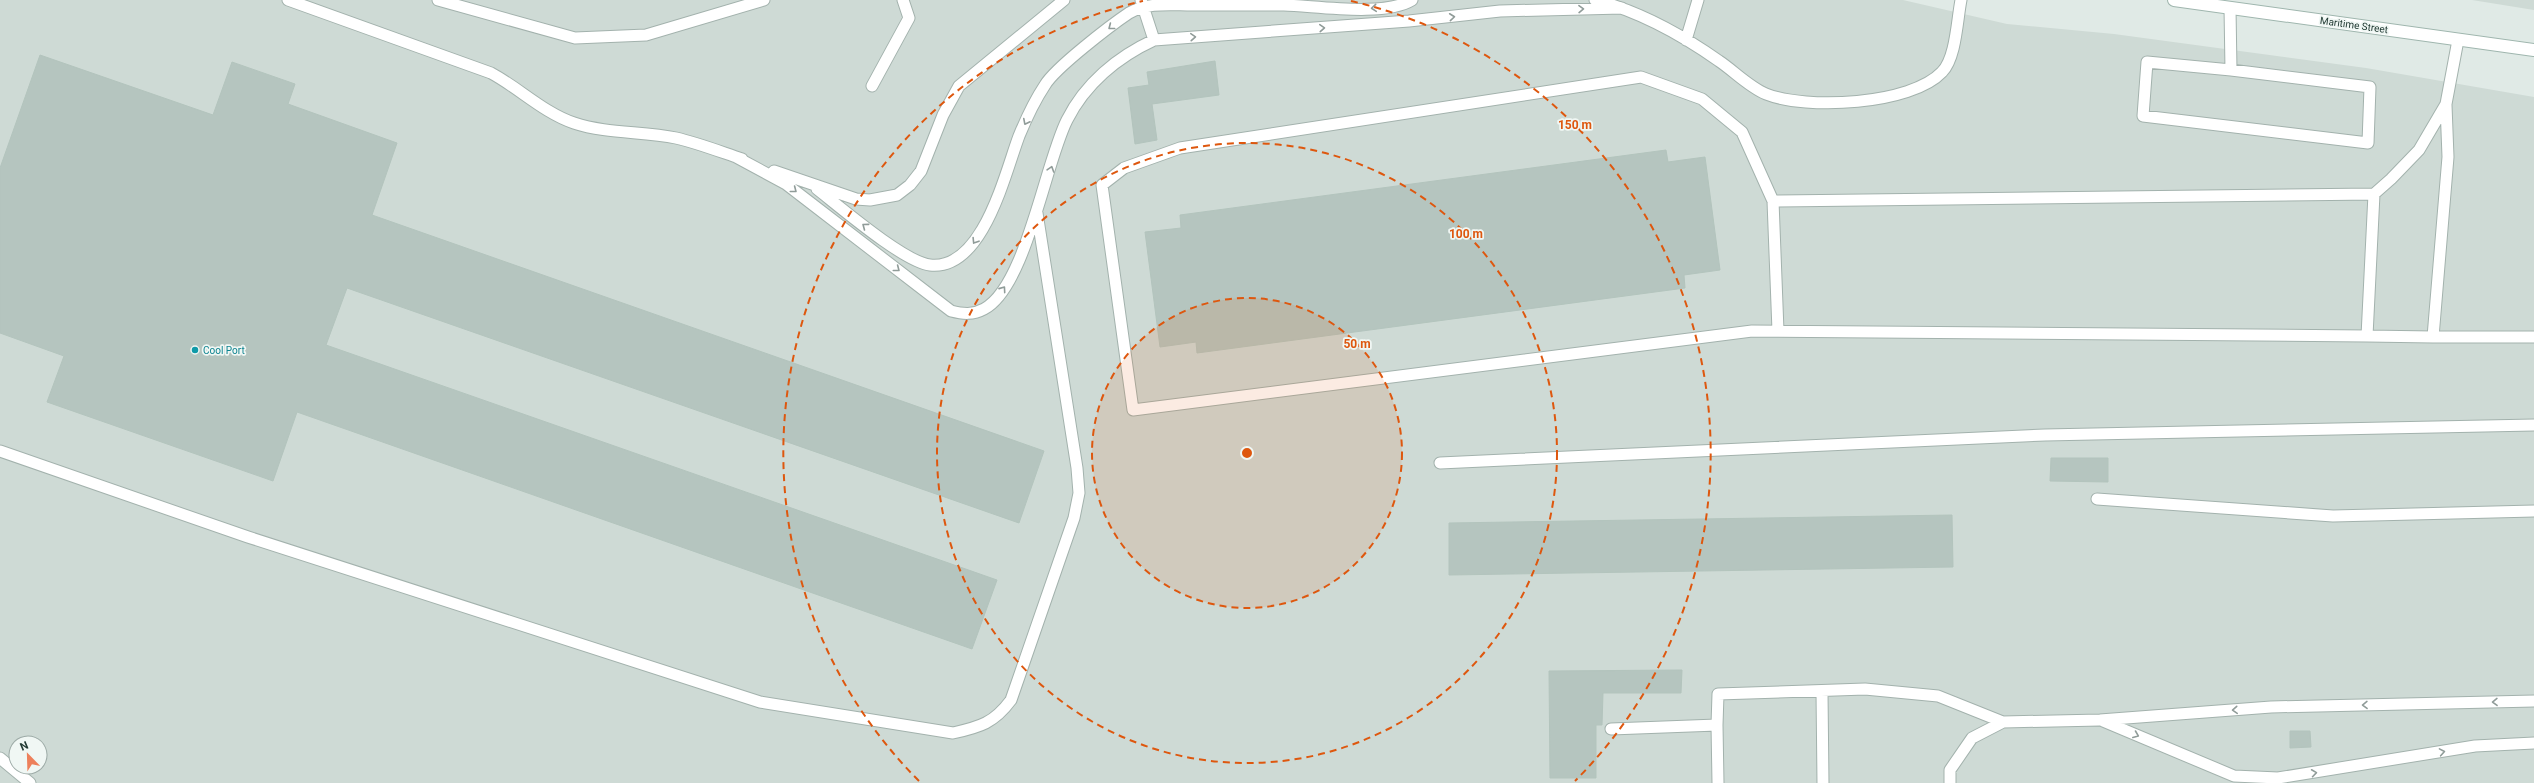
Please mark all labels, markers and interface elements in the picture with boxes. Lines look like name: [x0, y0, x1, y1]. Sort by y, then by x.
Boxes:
one-way arrow: [1371, 3, 1377, 12]
one-way arrow: [1578, 5, 1584, 13]
one-way arrow: [1449, 12, 1455, 21]
street label: Maritime Street: [2319, 15, 2389, 35]
one-way arrow: [1108, 23, 1115, 30]
one-way arrow: [1319, 23, 1325, 32]
one-way arrow: [1190, 32, 1196, 41]
one-way arrow: [1023, 118, 1031, 126]
text: 150 m: [1558, 118, 1592, 132]
one-way arrow: [1046, 165, 1055, 172]
one-way arrow: [790, 185, 797, 192]
one-way arrow: [862, 224, 869, 231]
text: 100 m: [1449, 227, 1483, 241]
one-way arrow: [972, 237, 979, 244]
one-way arrow: [893, 265, 900, 272]
one-way arrow: [998, 286, 1006, 293]
text: 50 m: [1343, 337, 1371, 351]
marker: Cool Port: [190, 345, 200, 355]
place label: Cool Port: [203, 345, 245, 356]
centre of rings: [1240, 446, 1254, 460]
one-way arrow: [2492, 698, 2498, 706]
one-way arrow: [2362, 701, 2368, 709]
one-way arrow: [2232, 706, 2238, 715]
one-way arrow: [2133, 731, 2140, 739]
north arrow: [8, 735, 48, 775]
text: N: [18, 739, 31, 754]
one-way arrow: [2439, 748, 2445, 757]
one-way arrow: [2311, 769, 2317, 778]

